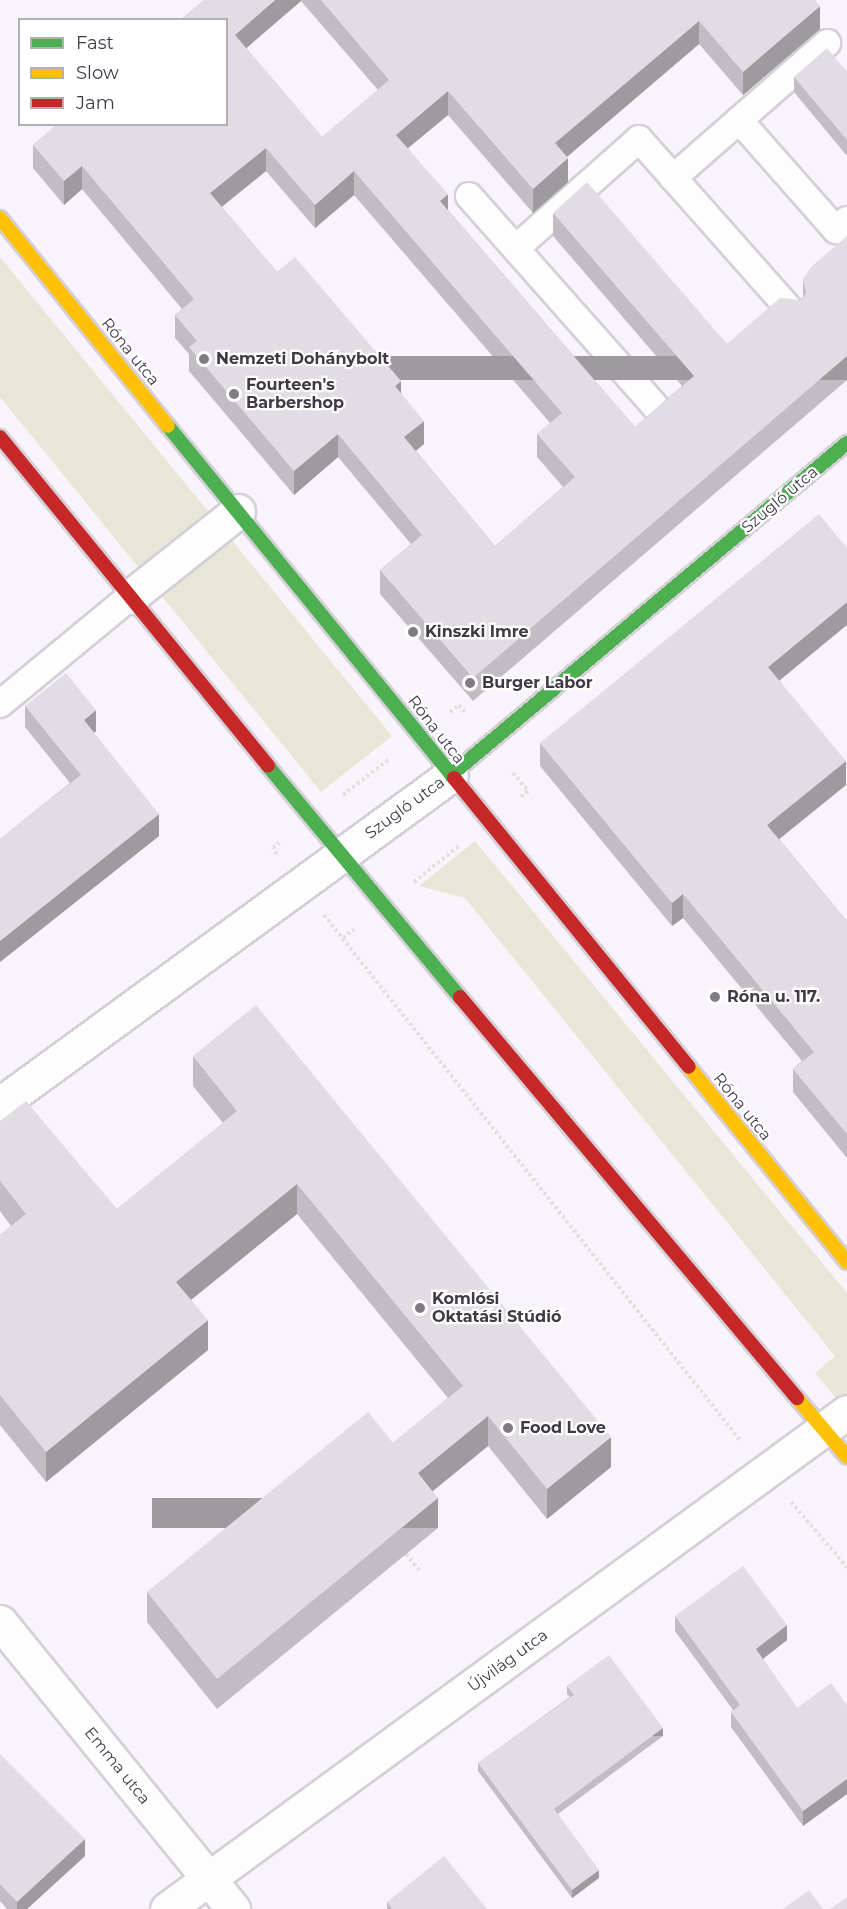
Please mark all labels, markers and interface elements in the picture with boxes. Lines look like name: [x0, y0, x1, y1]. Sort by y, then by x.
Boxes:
legend: [18, 18, 228, 126]
text: Fast: [76, 32, 114, 54]
text: Slow: [76, 62, 119, 84]
text: Jam: [76, 92, 115, 114]
street label: Róna utca: [97, 314, 163, 390]
place label: Nemzeti Dohánybolt: [216, 349, 389, 369]
marker: Nemzeti Dohánybolt: [197, 352, 211, 366]
place label: Fourteen's Barbershop: [246, 375, 344, 413]
marker: Fourteen's Barbershop: [227, 387, 241, 401]
street label: Szugló utca: [738, 463, 822, 537]
place label: Kinszki Imre: [425, 622, 529, 642]
marker: Kinszki Imre: [406, 625, 420, 639]
place label: Burger Labor: [482, 673, 593, 693]
marker: Burger Labor: [463, 676, 477, 690]
street label: Róna utca: [403, 692, 469, 768]
street label: Szugló utca: [361, 773, 449, 843]
place label: Róna u. 117.: [727, 987, 820, 1007]
marker: Róna u. 117.: [708, 990, 722, 1004]
street label: Róna utca: [709, 1069, 775, 1145]
place label: Komlósi Oktatási Stúdió: [432, 1289, 561, 1327]
marker: Komlósi Oktatási Stúdió: [413, 1301, 427, 1315]
place label: Food Love: [520, 1418, 606, 1438]
marker: Food Love: [501, 1421, 515, 1435]
street label: Újvilág utca: [464, 1626, 552, 1696]
street label: Emma utca: [80, 1724, 154, 1808]

